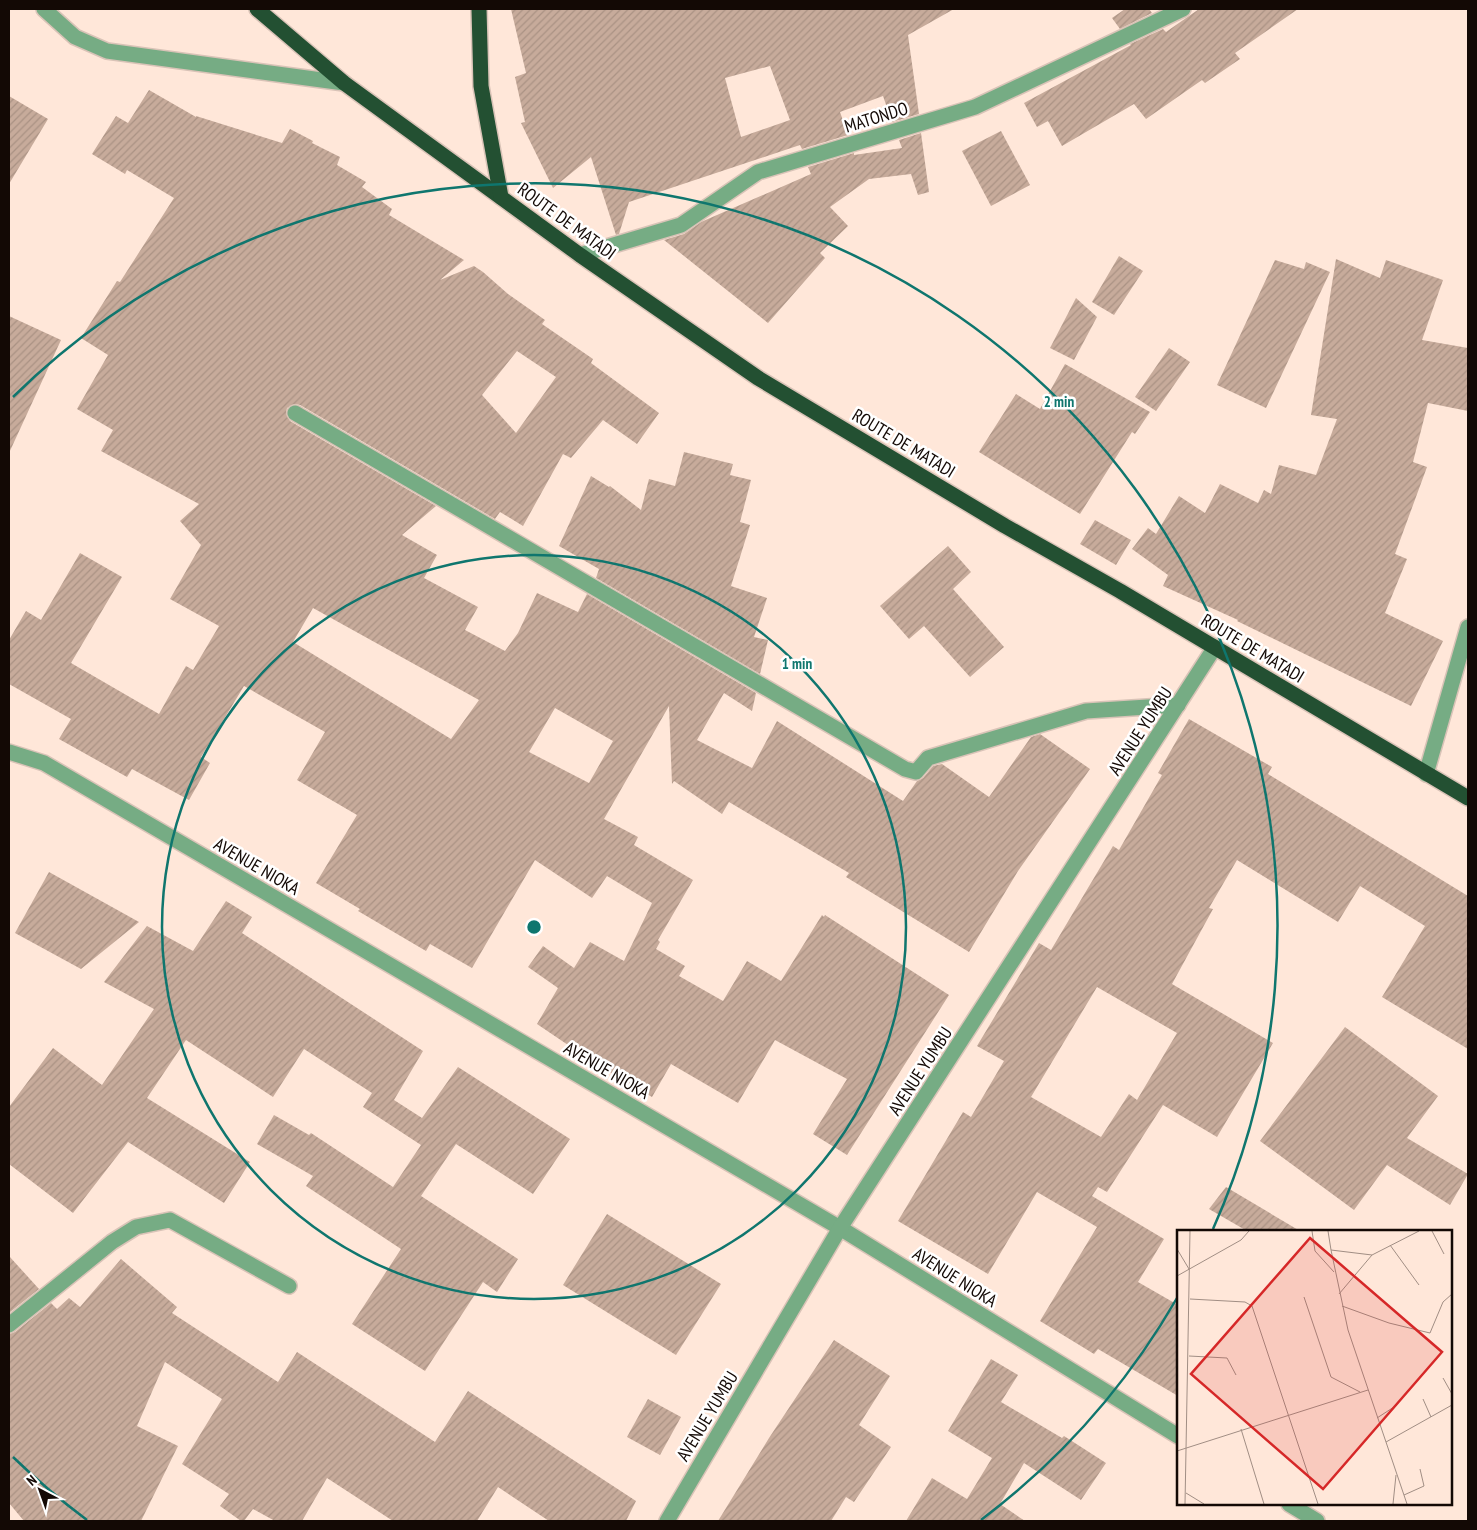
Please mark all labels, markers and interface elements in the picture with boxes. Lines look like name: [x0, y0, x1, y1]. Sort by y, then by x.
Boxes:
street label: MATONDO: [841, 96, 911, 138]
street label: ROUTE DE MATADI: [513, 178, 621, 264]
text: 2 min: [1044, 392, 1074, 411]
street label: ROUTE DE MATADI: [848, 403, 960, 483]
street label: ROUTE DE MATADI: [1197, 608, 1309, 688]
text: 1 min: [782, 654, 812, 673]
street label: AVENUE YUMBU: [1103, 682, 1177, 780]
street label: AVENUE NIOKA: [210, 832, 304, 900]
centre of rings: [525, 918, 543, 936]
street label: AVENUE YUMBU: [883, 1022, 957, 1120]
street label: AVENUE NIOKA: [560, 1036, 654, 1104]
inset map: [1177, 1230, 1452, 1505]
street label: AVENUE NIOKA: [909, 1242, 1002, 1312]
street label: AVENUE YUMBU: [671, 1367, 743, 1465]
north arrow: [15, 1465, 65, 1515]
text: N: [23, 1471, 40, 1489]

